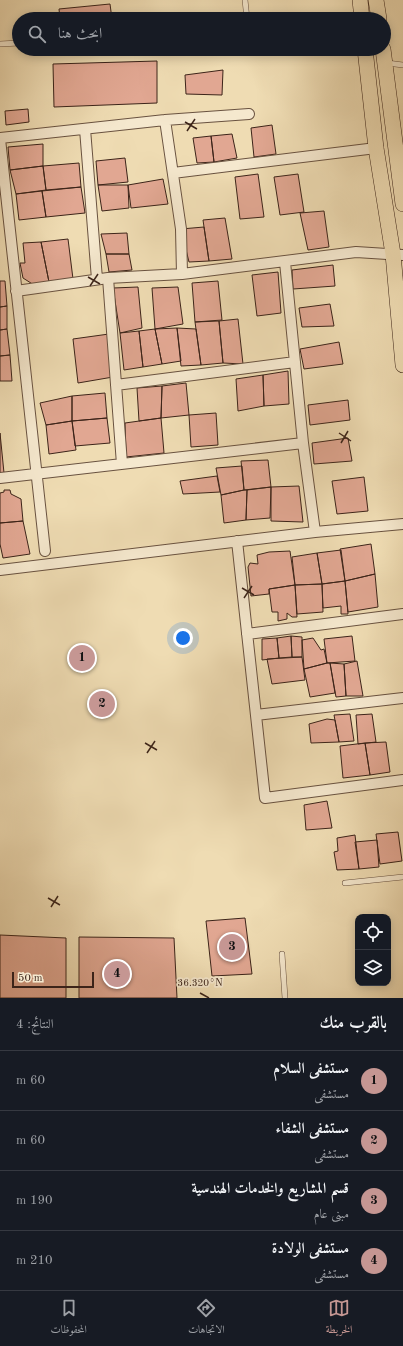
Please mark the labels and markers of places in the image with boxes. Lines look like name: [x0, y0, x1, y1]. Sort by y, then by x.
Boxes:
pin: 1: [69, 643, 95, 673]
pin: 2: [89, 689, 115, 719]
pin: 3: [219, 932, 245, 962]
pin: 4: [104, 959, 130, 989]

